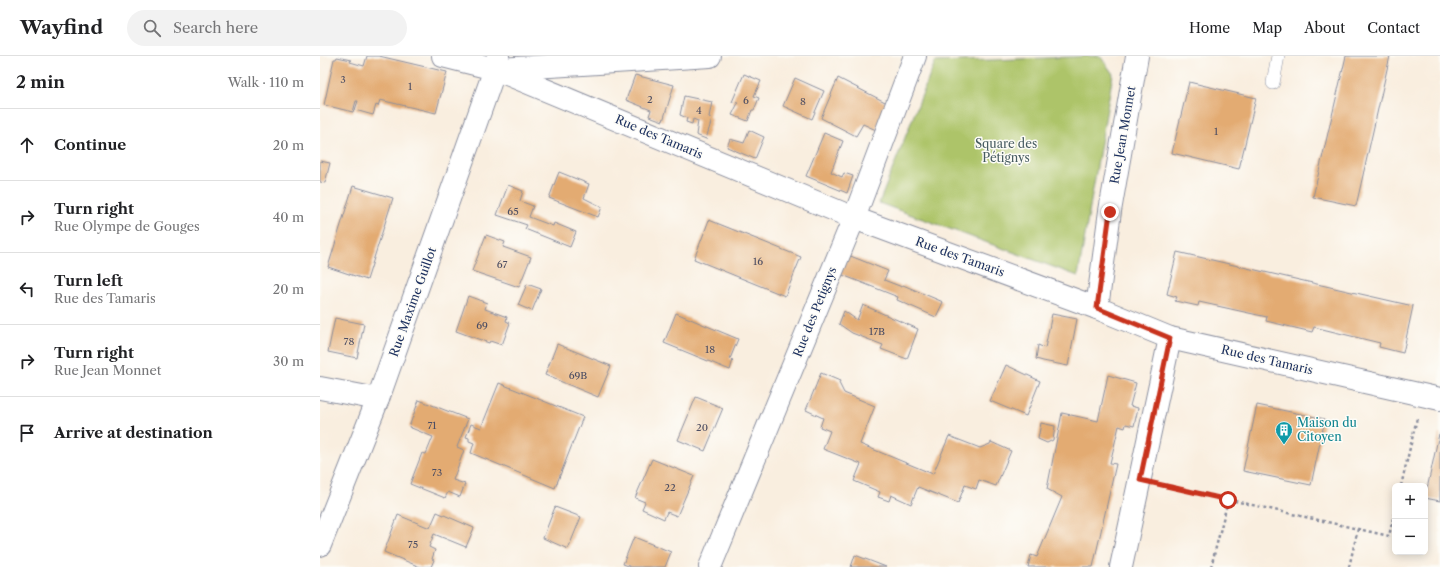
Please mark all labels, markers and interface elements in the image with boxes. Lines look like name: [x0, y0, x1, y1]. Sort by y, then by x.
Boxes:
search box: [127, 10, 407, 46]
text: Wayfind: [20, 16, 103, 39]
icon: search: [141, 17, 163, 39]
text: Search here: [173, 18, 258, 37]
text: Home: [1189, 19, 1230, 37]
text: Map: [1252, 19, 1282, 37]
text: About: [1304, 19, 1345, 37]
text: Contact: [1367, 19, 1420, 37]
text: 2 min: [16, 72, 65, 92]
house number: 3: [340, 73, 346, 86]
text: Walk · 110 m: [228, 74, 304, 90]
house number: 1: [408, 80, 413, 93]
street label: Rue Jean Monnet: [1107, 84, 1139, 185]
house number: 2: [647, 93, 653, 106]
house number: 6: [743, 94, 749, 107]
house number: 8: [800, 95, 806, 108]
house number: 4: [696, 104, 702, 117]
street label: Rue des Tamaris: [613, 111, 705, 162]
house number: 1: [1214, 125, 1219, 138]
icon: ahead: [16, 134, 38, 156]
text: Continue: [54, 135, 126, 154]
park label: Square des Pétignys: [975, 136, 1037, 165]
text: 20 m: [273, 137, 304, 153]
text: Turn right: [54, 199, 134, 218]
route end: [1101, 203, 1119, 221]
house number: 65: [507, 205, 519, 218]
icon: right: [16, 206, 38, 228]
text: 40 m: [273, 209, 304, 225]
text: Rue Olympe de Gouges: [54, 218, 200, 234]
street label: Rue des Tamaris: [914, 233, 1007, 280]
street label: Rue Maxime Guillot: [386, 244, 440, 359]
house number: 16: [753, 255, 763, 268]
house number: 67: [497, 258, 507, 271]
street label: Rue des Petignys: [790, 265, 839, 359]
text: Turn left: [54, 271, 123, 290]
icon: left: [16, 278, 38, 300]
text: 20 m: [273, 281, 304, 297]
text: Rue des Tamaris: [54, 290, 156, 306]
house number: 69: [476, 319, 488, 332]
house number: 17B: [869, 325, 885, 338]
house number: 78: [344, 335, 354, 348]
street label: Rue des Tamaris: [1220, 342, 1315, 377]
text: Turn right: [54, 343, 134, 362]
house number: 18: [705, 343, 715, 356]
icon: right: [16, 350, 38, 372]
text: 30 m: [273, 353, 304, 369]
text: Rue Jean Monnet: [54, 362, 161, 378]
house number: 69B: [569, 369, 587, 382]
place label: Maison du Citoyen: [1297, 415, 1358, 444]
house number: 71: [427, 419, 437, 432]
building icon: Maison du Citoyen: [1274, 420, 1294, 445]
house number: 20: [696, 421, 708, 434]
icon: arrive: [16, 422, 38, 444]
text: Arrive at destination: [54, 423, 213, 442]
house number: 73: [432, 466, 442, 479]
house number: 22: [664, 481, 676, 494]
map controls: [1392, 483, 1428, 555]
button: +: [1392, 483, 1428, 519]
route start: [1219, 491, 1237, 509]
button: −: [1392, 519, 1428, 555]
house number: 75: [408, 538, 418, 551]

